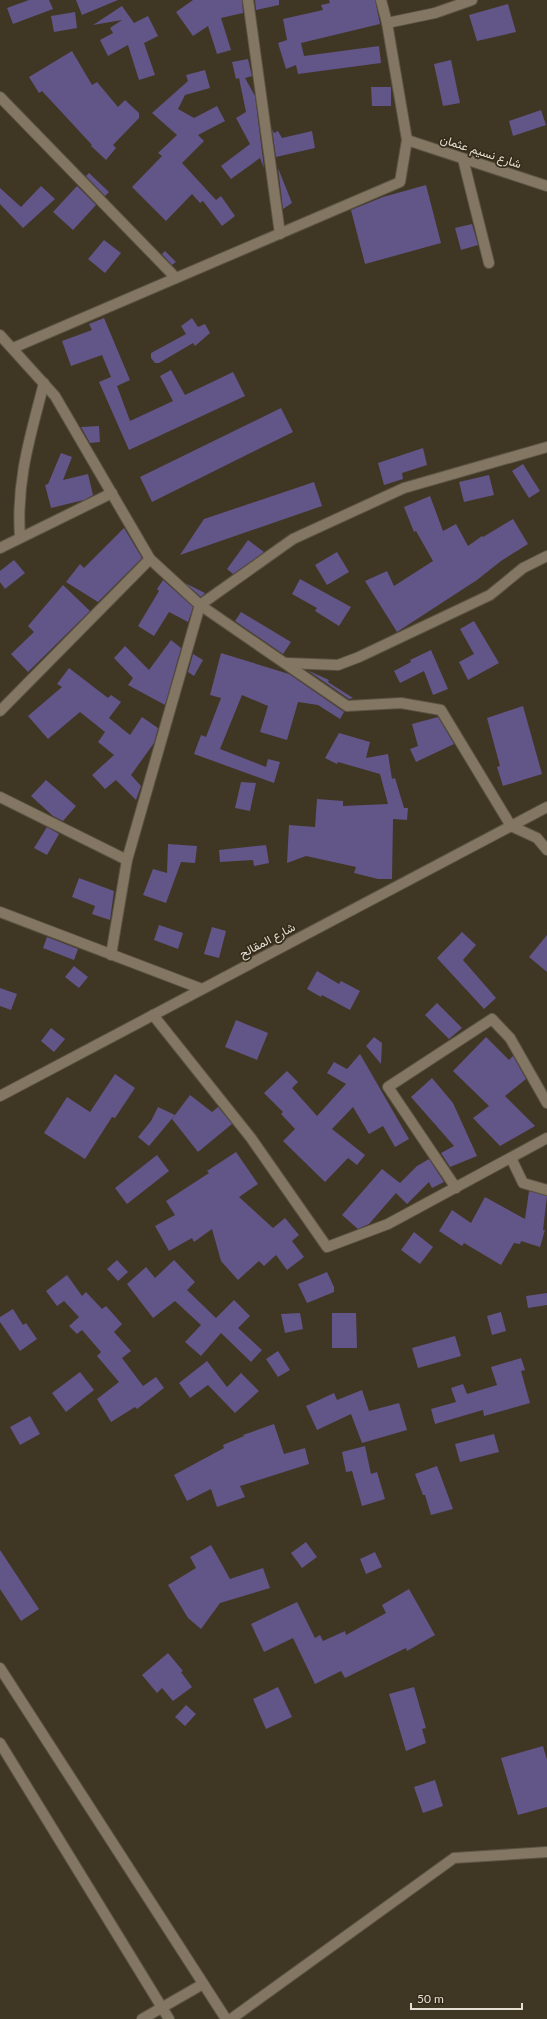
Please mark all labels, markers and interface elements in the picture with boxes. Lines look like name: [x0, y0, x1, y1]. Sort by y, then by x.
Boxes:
street label: شارع نسيم عثمان: [438, 131, 523, 173]
street label: شارع المقالح: [236, 919, 298, 963]
scale bar: [411, 1985, 522, 2011]
text: 50 m: [417, 1991, 444, 2006]

